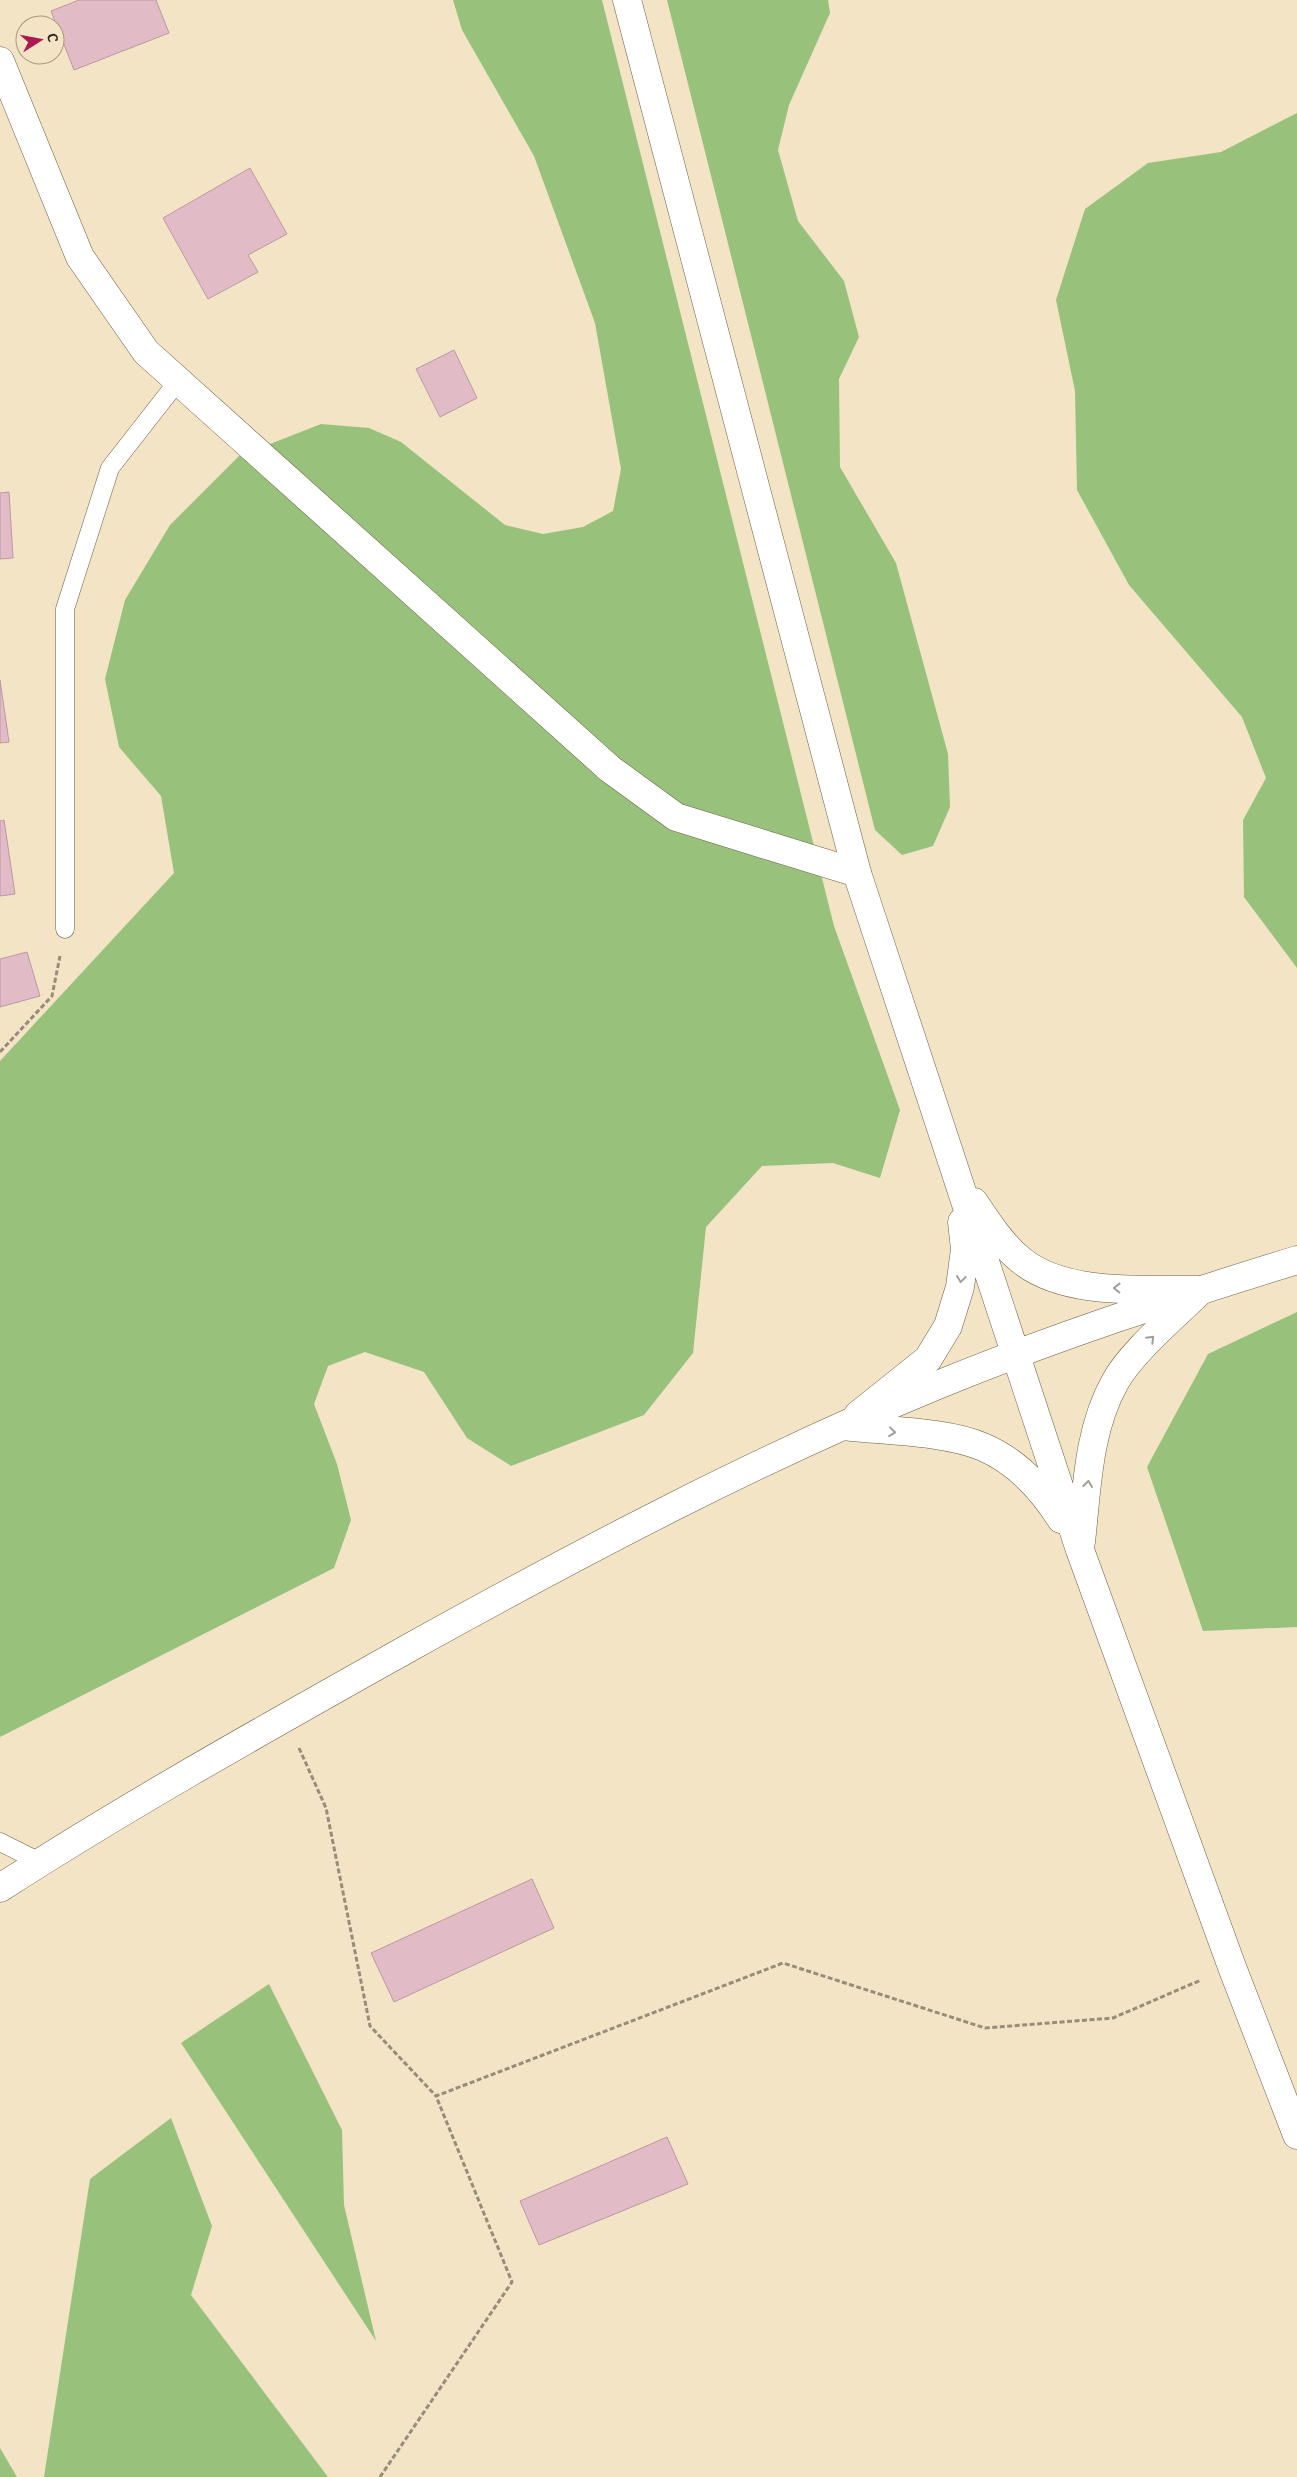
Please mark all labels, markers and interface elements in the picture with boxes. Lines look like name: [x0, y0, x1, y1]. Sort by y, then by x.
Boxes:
north arrow: [15, 15, 65, 65]
text: С: [43, 32, 61, 44]
one-way arrow: [956, 1275, 967, 1283]
one-way arrow: [1113, 1283, 1121, 1294]
one-way arrow: [1146, 1336, 1155, 1345]
one-way arrow: [888, 1426, 896, 1437]
one-way arrow: [1082, 1480, 1093, 1488]

